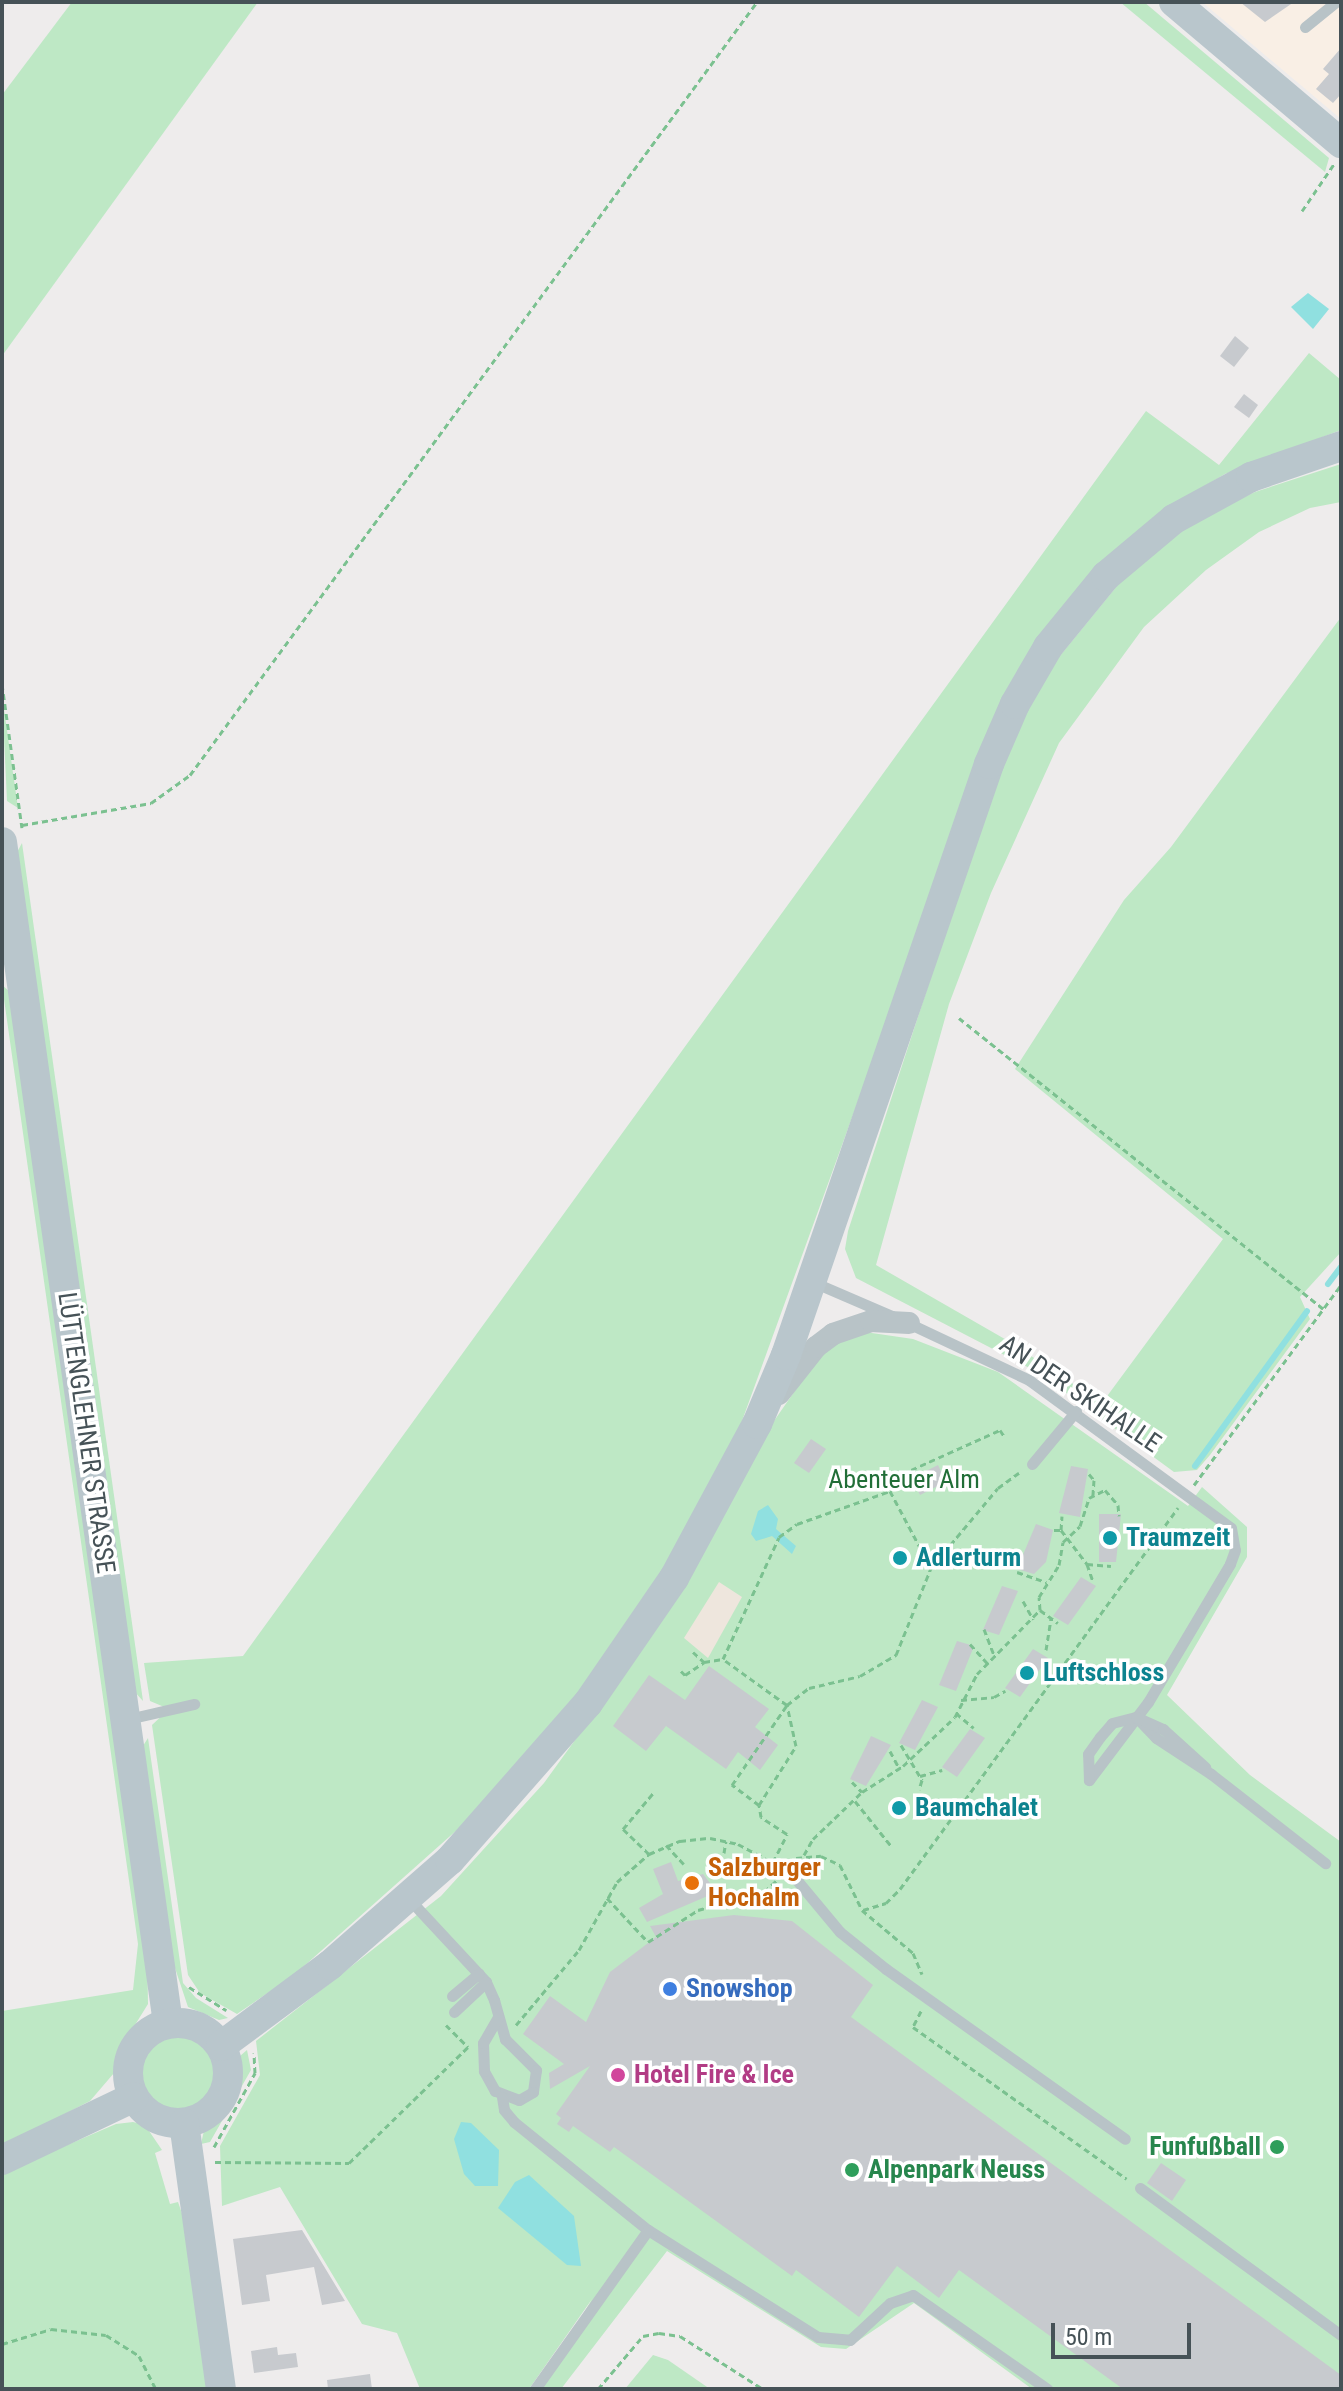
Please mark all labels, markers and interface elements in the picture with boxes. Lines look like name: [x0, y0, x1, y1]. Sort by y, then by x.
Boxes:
street label: LÜTTENGLEHNER STRASSE: [51, 1290, 121, 1576]
street label: AN DER SKIHALLE: [993, 1329, 1167, 1459]
park label: Abenteuer Alm: [828, 1464, 980, 1496]
place label: Traumzeit: [1126, 1522, 1230, 1554]
marker: Traumzeit: [1101, 1529, 1119, 1547]
place label: Adlerturm: [916, 1542, 1021, 1574]
marker: Adlerturm: [891, 1549, 909, 1567]
place label: Luftschloss: [1043, 1657, 1164, 1689]
marker: Luftschloss: [1018, 1664, 1036, 1682]
place label: Baumchalet: [915, 1792, 1038, 1824]
marker: Baumchalet: [890, 1799, 908, 1817]
place label: Salzburger Hochalm: [708, 1852, 821, 1914]
marker: Salzburger Hochalm: [683, 1874, 701, 1892]
place label: Snowshop: [686, 1973, 793, 2005]
marker: Snowshop: [661, 1980, 679, 1998]
place label: Hotel Fire & Ice: [634, 2059, 794, 2091]
marker: Hotel Fire & Ice: [609, 2066, 627, 2084]
place label: Funfußball: [1149, 2131, 1261, 2163]
marker: Funfußball: [1268, 2138, 1286, 2156]
place label: Alpenpark Neuss: [868, 2154, 1045, 2186]
marker: Alpenpark Neuss: [843, 2161, 861, 2179]
scale bar: [1055, 2307, 1195, 2357]
text: 50 m: [1065, 2323, 1112, 2351]

